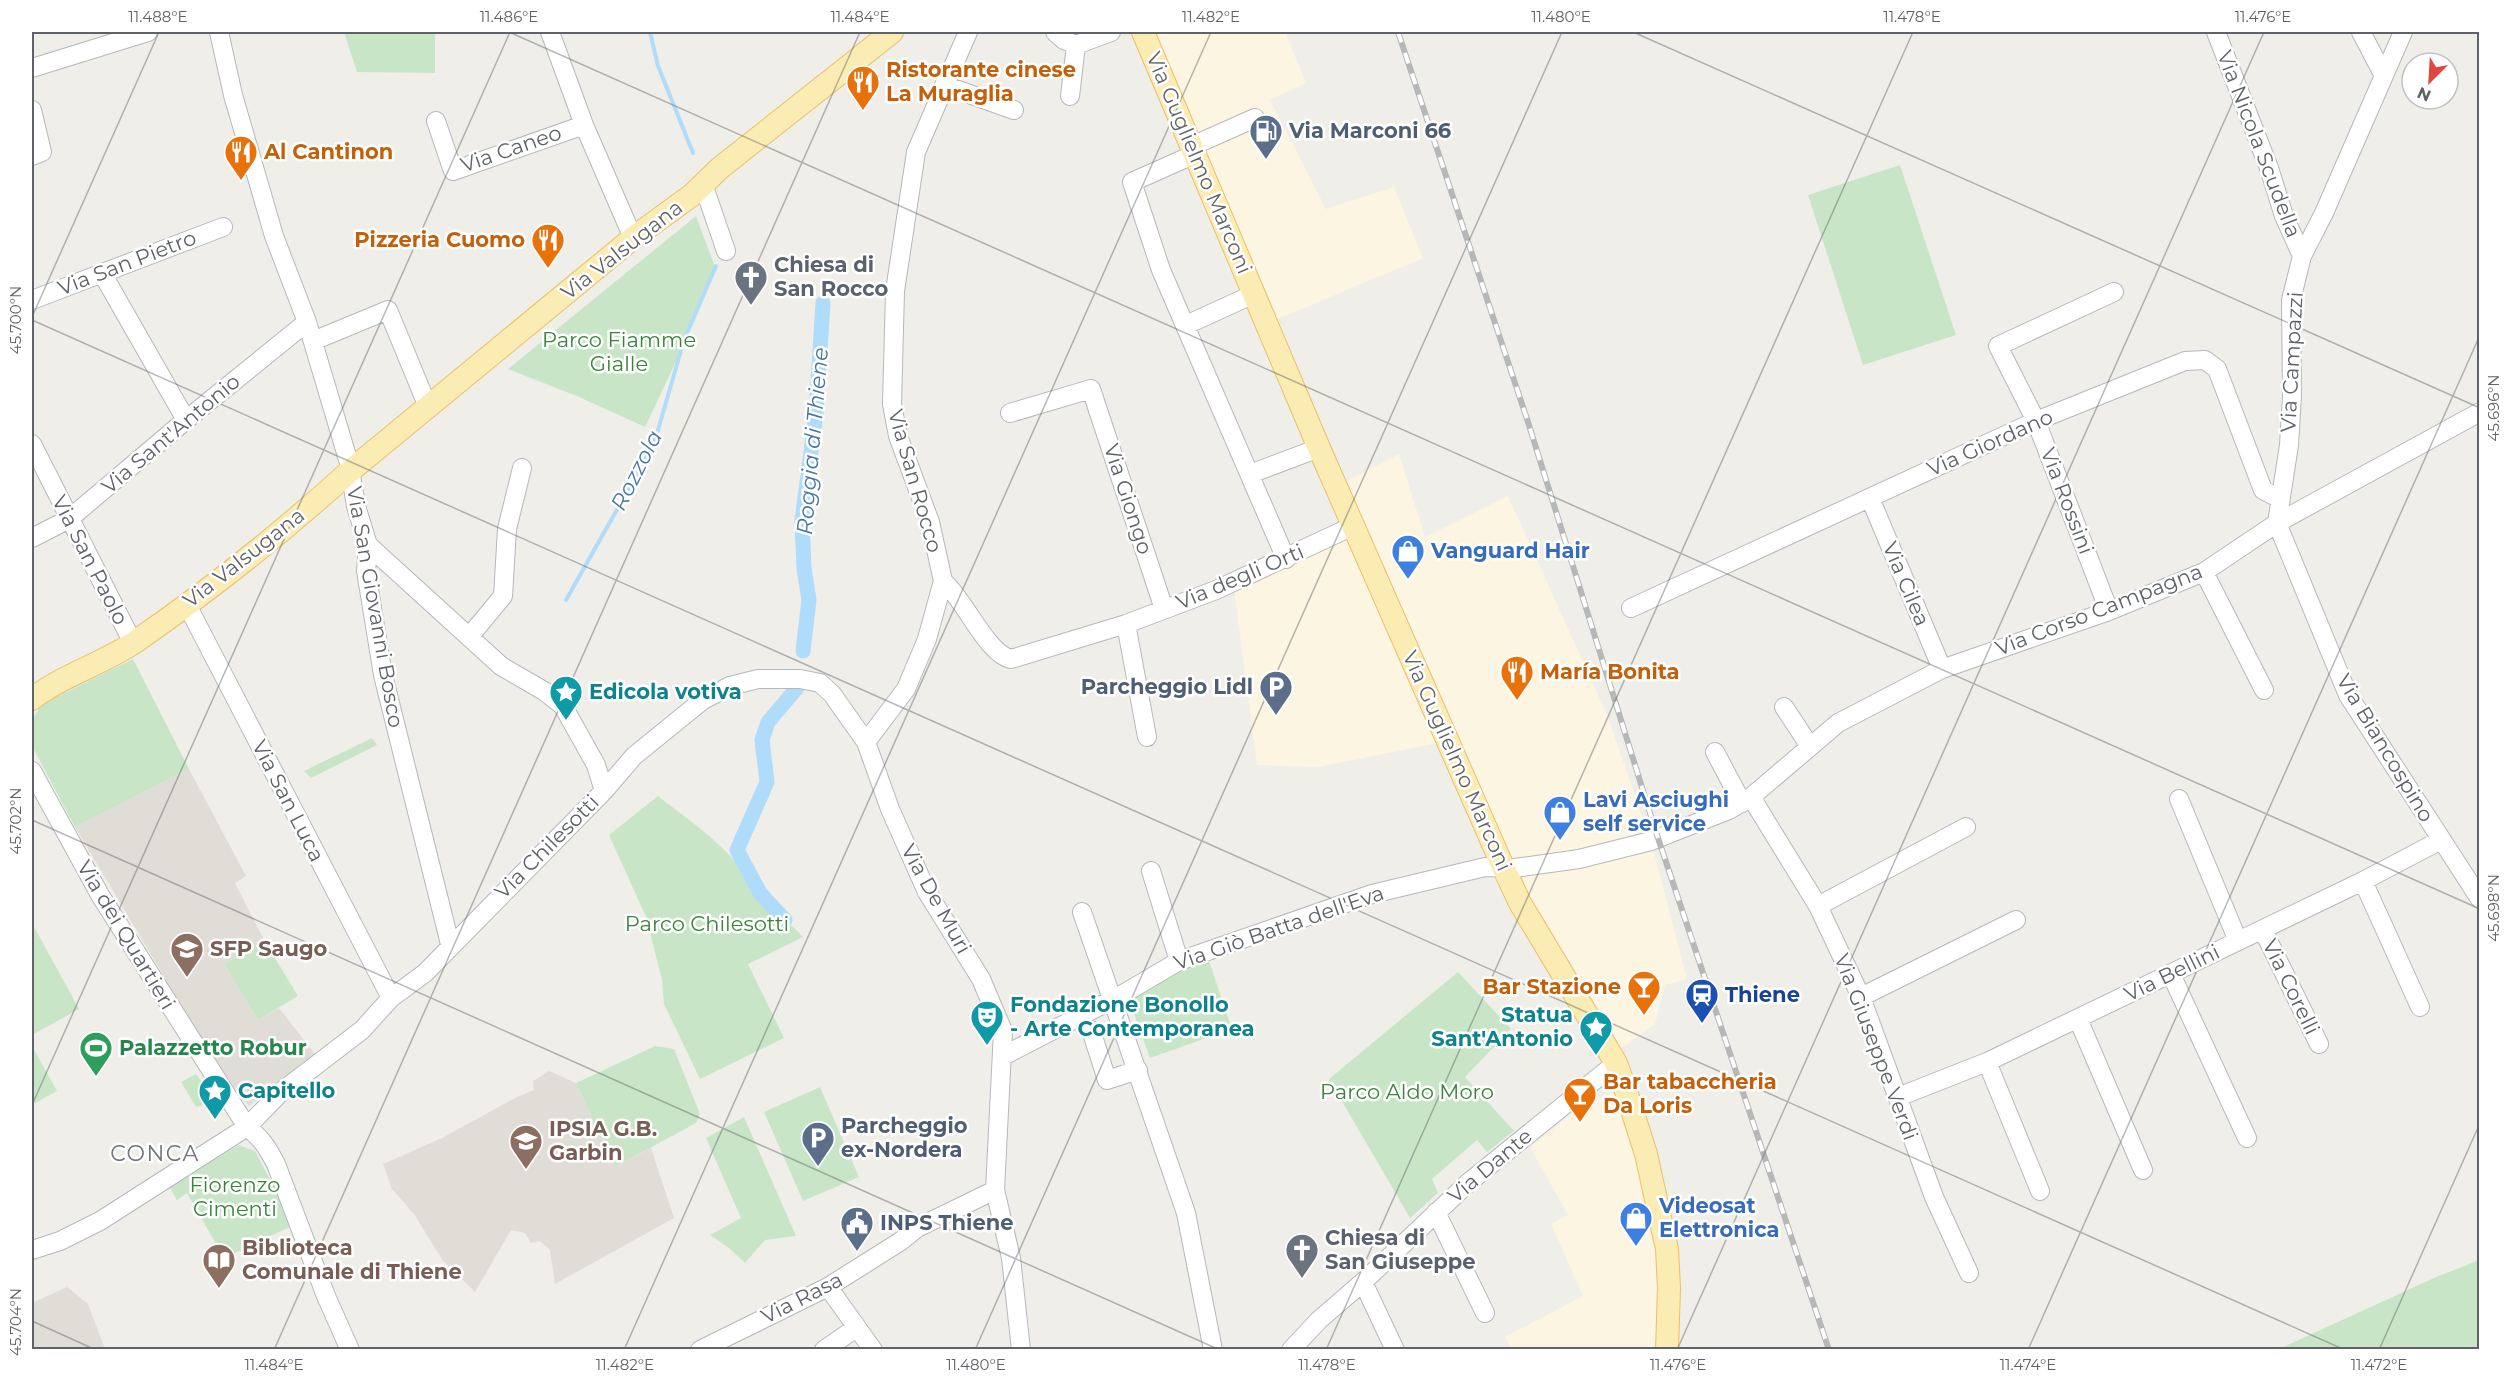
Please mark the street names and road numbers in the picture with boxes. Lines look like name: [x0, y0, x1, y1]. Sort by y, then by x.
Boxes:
street label: Via Nicola Scudella: [2212, 47, 2307, 241]
street label: Via Guglielmo Marconi: [1141, 48, 1258, 277]
street label: Via Caneo: [457, 120, 565, 177]
street label: Via Valsugana: [556, 194, 687, 305]
street label: Via San Pietro: [54, 225, 199, 300]
street label: Via Campazzi: [2275, 291, 2308, 433]
street label: Via Sant'Antonio: [96, 369, 245, 499]
street label: Via Giordano: [1923, 404, 2057, 481]
street label: Via San Rocco: [883, 406, 948, 555]
street label: Via Giongo: [1099, 440, 1158, 557]
street label: Via Rossini: [2036, 444, 2099, 558]
street label: Via San Giovanni Bosco: [342, 484, 409, 729]
street label: Via San Paolo: [47, 491, 134, 629]
street label: Via Valsugana: [178, 502, 309, 613]
street label: Via degli Orti: [1172, 538, 1307, 615]
street label: Via Cilea: [1878, 538, 1935, 630]
street label: Via Corso Campagna: [1992, 559, 2206, 661]
street label: Via Guglielmo Marconi: [1398, 647, 1517, 875]
street label: Via Biancospino: [2331, 669, 2439, 826]
street label: Via San Luca: [247, 736, 330, 866]
street label: Via Chilesotti: [489, 789, 604, 904]
street label: Via De Muri: [896, 840, 977, 958]
street label: Via dei Quartieri: [72, 856, 181, 1014]
street label: Via Giò Batta dell'Eva: [1171, 880, 1387, 975]
street label: Via Corelli: [2258, 935, 2325, 1039]
street label: Via Bellini: [2120, 939, 2224, 1006]
street label: Via Giuseppe Verdi: [1829, 950, 1924, 1144]
street label: Via Dante: [1442, 1123, 1537, 1208]
street label: Via Rasa: [757, 1266, 847, 1329]

